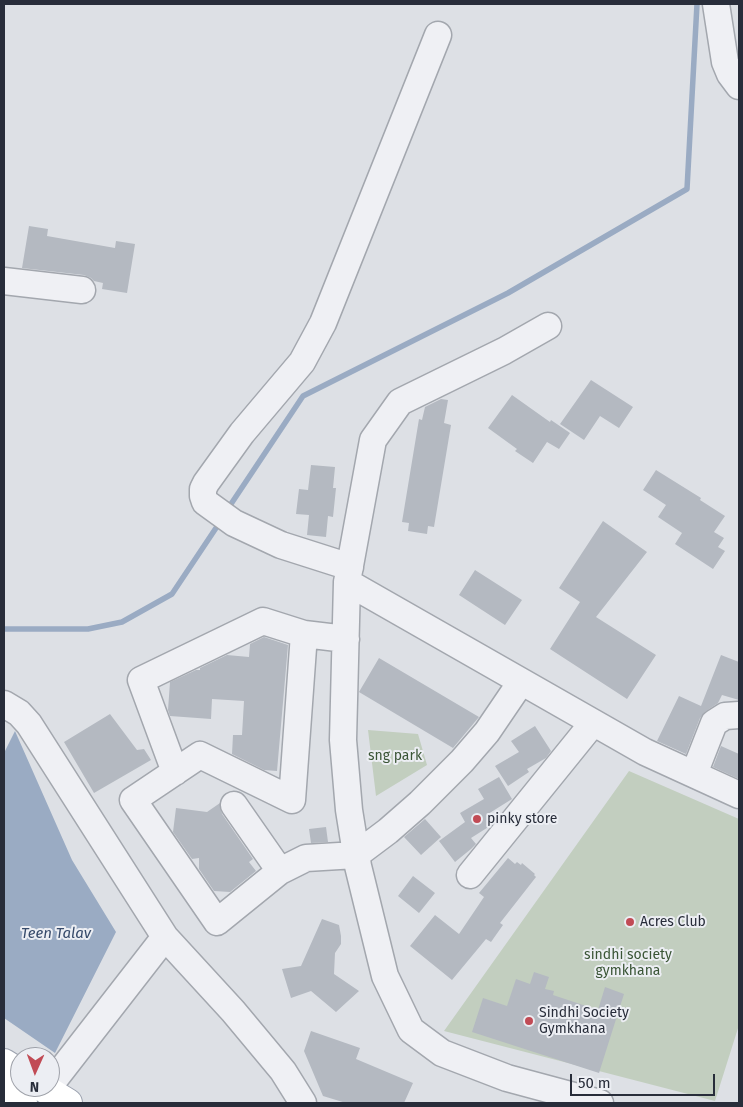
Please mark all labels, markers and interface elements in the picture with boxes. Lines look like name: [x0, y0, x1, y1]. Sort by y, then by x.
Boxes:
park label: sng park: [368, 748, 422, 764]
place label: pinky store: [487, 811, 557, 827]
marker: pinky store: [471, 813, 483, 825]
place label: Acres Club: [640, 914, 706, 930]
marker: Acres Club: [624, 916, 636, 928]
water label: Teen Talav: [21, 925, 91, 943]
park label: sindhi society gymkhana: [584, 947, 672, 980]
place label: Sindhi Society Gymkhana: [539, 1005, 629, 1038]
marker: Sindhi Society Gymkhana: [523, 1015, 535, 1027]
north arrow: [10, 1047, 60, 1097]
scale bar: [573, 1064, 718, 1096]
text: 50 m: [578, 1074, 611, 1092]
text: N: [30, 1078, 39, 1095]

